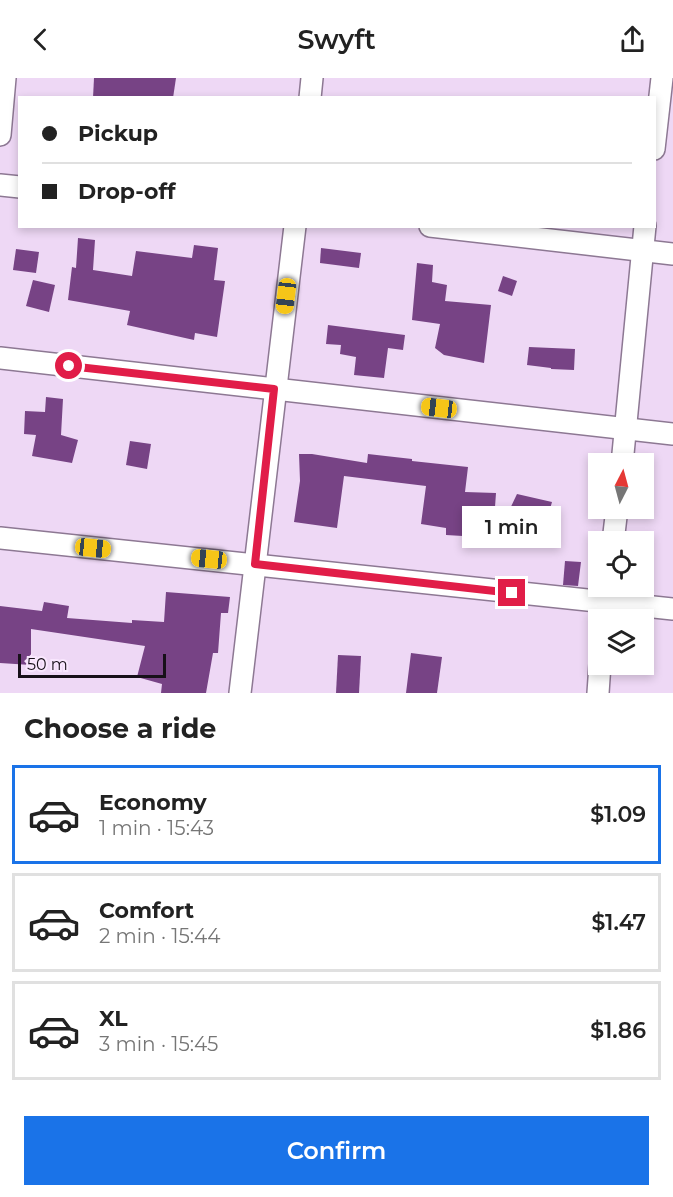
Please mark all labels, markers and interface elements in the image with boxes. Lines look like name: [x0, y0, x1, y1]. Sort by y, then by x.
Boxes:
icon: back: [24, 23, 57, 56]
text: Swyft: [297, 23, 376, 56]
icon: share: [616, 23, 649, 56]
text: Pickup: [78, 120, 158, 147]
text: Drop-off: [78, 178, 176, 205]
car: [275, 277, 297, 315]
route start: [55, 352, 82, 379]
car: [420, 397, 458, 419]
north arrow: [588, 453, 654, 519]
map controls: [588, 453, 654, 675]
callout: 1 min: [462, 506, 562, 548]
text: 1 min: [485, 515, 538, 539]
button: locate: [588, 531, 654, 597]
car: [74, 537, 112, 559]
car: [190, 548, 228, 570]
route end: [498, 579, 525, 606]
button: layers: [588, 609, 654, 675]
scale bar: [18, 651, 166, 678]
text: 50 m: [27, 655, 68, 674]
text: Choose a ride: [24, 712, 216, 745]
icon: car: [27, 788, 81, 842]
text: Economy: [99, 789, 207, 816]
text: $1.09: [590, 801, 646, 828]
text: 1 min · 15:43: [99, 816, 214, 840]
icon: car: [27, 896, 81, 950]
text: Comfort: [99, 897, 194, 924]
text: $1.47: [591, 909, 646, 936]
text: 2 min · 15:44: [99, 924, 220, 948]
icon: car: [27, 1004, 81, 1058]
text: XL: [99, 1005, 128, 1032]
text: $1.86: [590, 1017, 646, 1044]
text: 3 min · 15:45: [99, 1032, 218, 1056]
button: Confirm: [24, 1116, 649, 1185]

